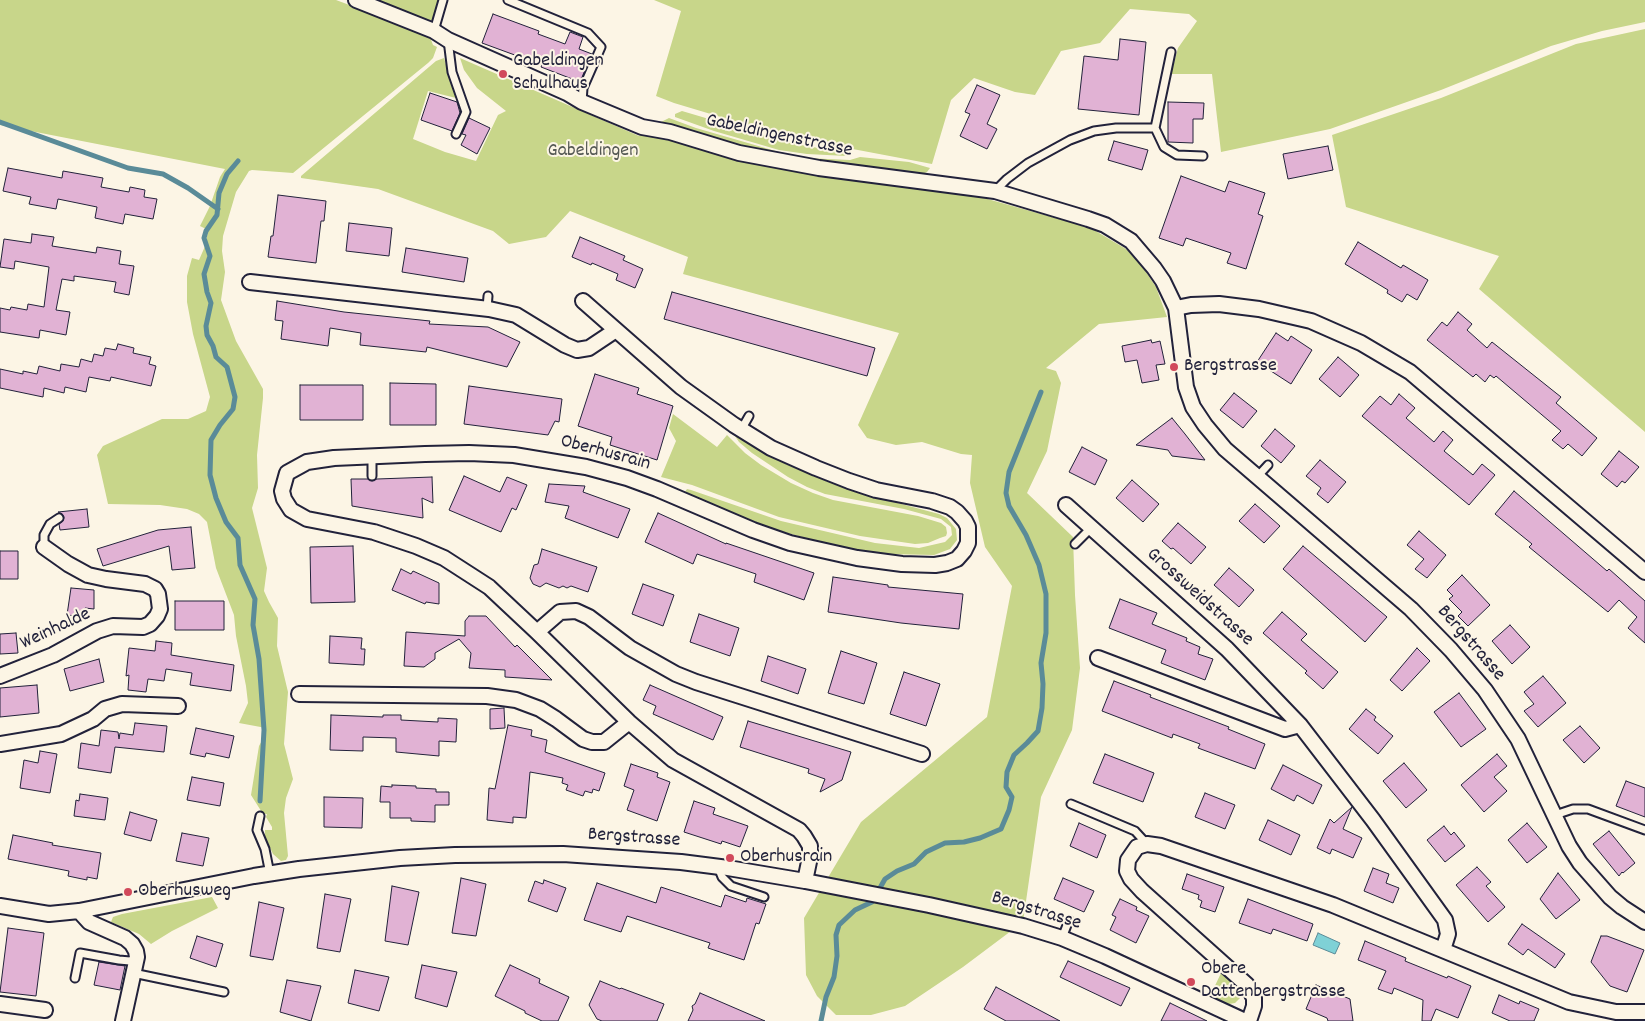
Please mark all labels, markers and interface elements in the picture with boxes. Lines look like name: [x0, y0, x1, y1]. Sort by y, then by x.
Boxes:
place label: Gabeldingen Schulhaus: [513, 50, 604, 97]
marker: Gabeldingen Schulhaus: [497, 68, 509, 80]
street label: Gabeldingenstrasse: [704, 110, 854, 164]
park label: Gabeldingen: [548, 140, 638, 164]
place label: Bergstrasse: [1184, 355, 1277, 379]
marker: Bergstrasse: [1168, 361, 1180, 373]
street label: Oberhusrain: [557, 430, 653, 478]
street label: Grossweidstrasse: [1140, 544, 1258, 652]
street label: Bergstrasse: [1431, 601, 1509, 687]
street label: Weinhalde: [17, 603, 95, 657]
street label: Bergstrasse: [587, 824, 681, 854]
place label: Oberhusrain: [740, 846, 832, 870]
marker: Oberhusrain: [724, 852, 736, 864]
place label: Oberhusweg: [138, 880, 231, 904]
marker: Oberhusweg: [122, 886, 134, 898]
street label: Bergstrasse: [988, 887, 1084, 937]
place label: Obere Dattenbergstrasse: [1201, 958, 1345, 1005]
marker: Obere Dattenbergstrasse: [1185, 976, 1197, 988]

